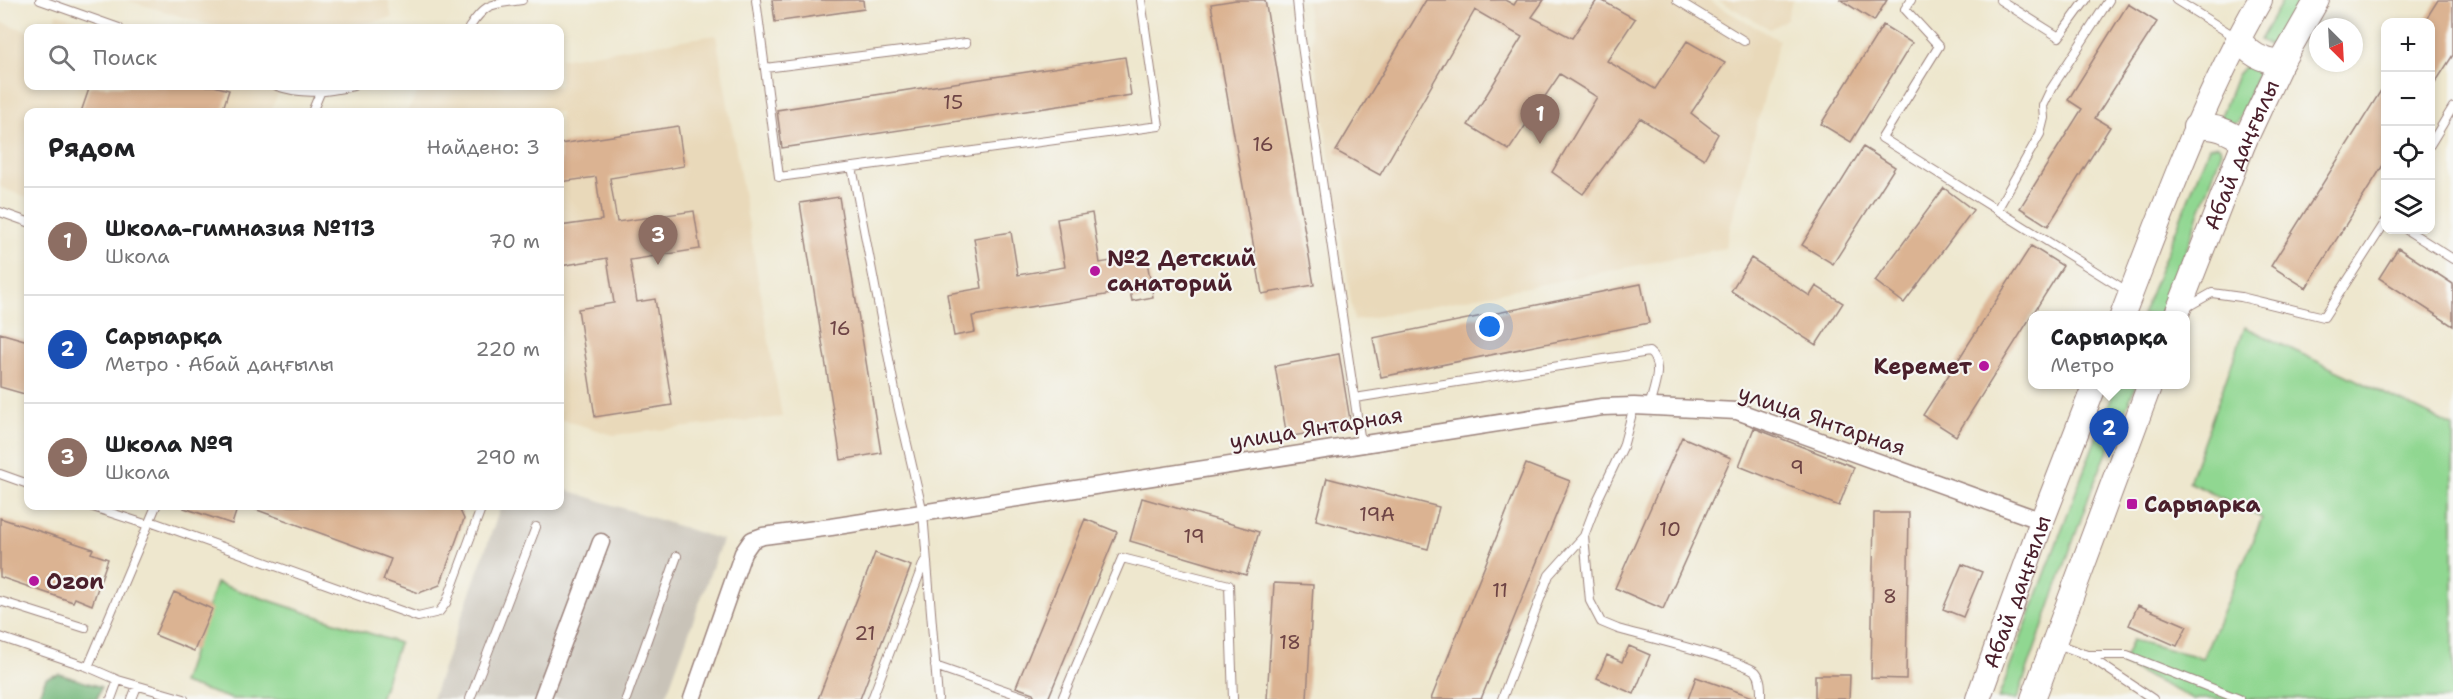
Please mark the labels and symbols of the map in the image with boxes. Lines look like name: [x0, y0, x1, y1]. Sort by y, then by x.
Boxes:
north arrow: [2309, 18, 2363, 72]
street label: Абай даңғылы: [2197, 75, 2286, 234]
house number: 15: [943, 89, 963, 115]
pin: 1: [1520, 94, 1560, 144]
house number: 16: [1252, 131, 1274, 157]
pin: 3: [638, 216, 678, 265]
place label: №2 Детский санаторий: [1107, 244, 1256, 298]
marker: №2 Детский санаторий: [1088, 264, 1102, 278]
your location: [1475, 312, 1504, 341]
house number: 16: [829, 315, 851, 341]
place label: Керемет: [1873, 352, 1973, 381]
marker: Керемет: [1977, 359, 1991, 373]
street label: улица Янтарная: [1734, 378, 1910, 462]
street label: улица Янтарная: [1227, 400, 1405, 456]
pin: 2: [2090, 408, 2128, 458]
house number: 9: [1790, 454, 1804, 480]
place label: Сарыарка: [2144, 490, 2260, 519]
marker: Сарыарка: [2125, 497, 2139, 511]
house number: 19А: [1359, 501, 1395, 527]
street label: Абай даңғылы: [1976, 511, 2057, 672]
house number: 10: [1659, 516, 1681, 542]
house number: 19: [1183, 523, 1205, 549]
place label: Ozon: [46, 567, 104, 596]
marker: Ozon: [27, 574, 41, 588]
house number: 11: [1492, 577, 1508, 603]
house number: 8: [1883, 583, 1897, 609]
house number: 21: [854, 620, 876, 646]
house number: 18: [1279, 629, 1301, 655]

